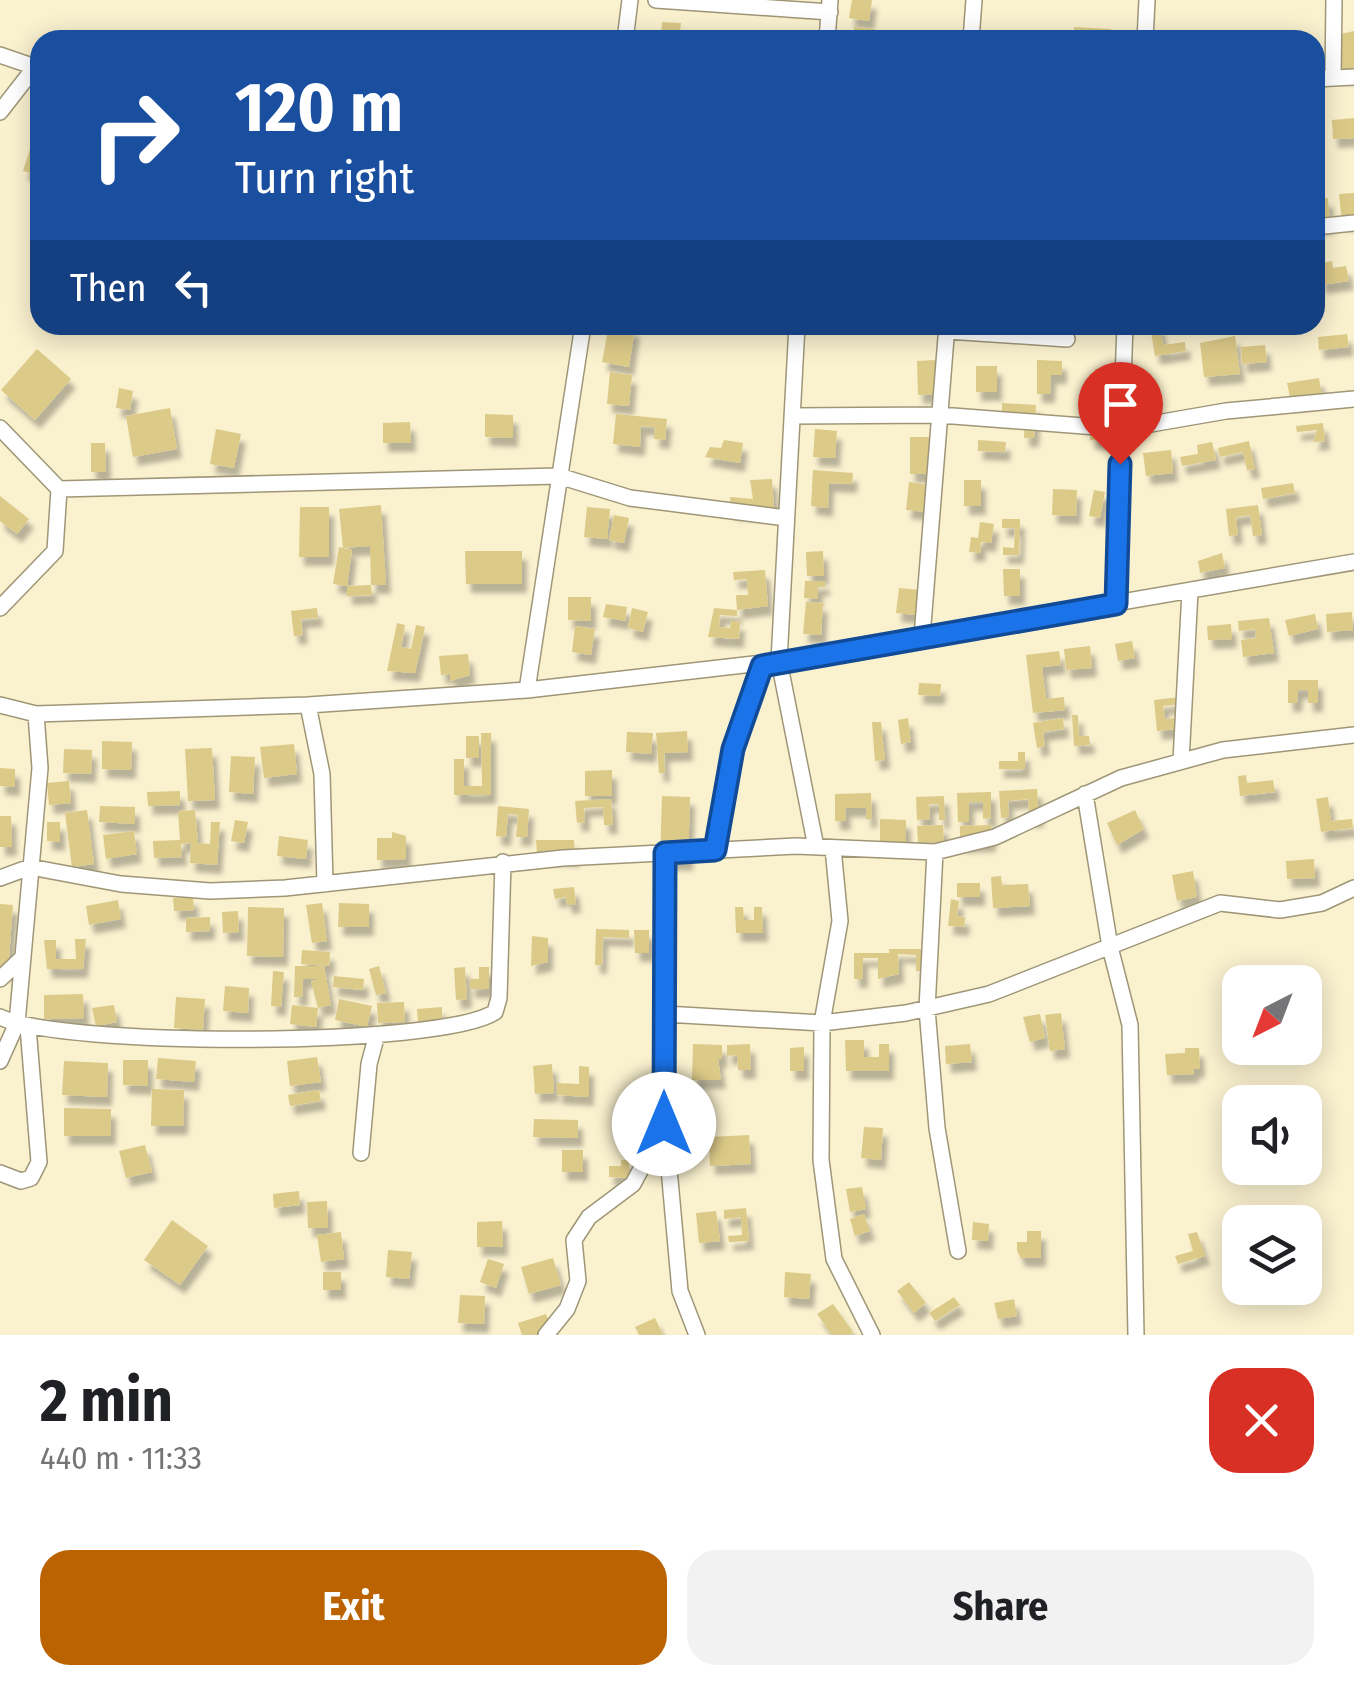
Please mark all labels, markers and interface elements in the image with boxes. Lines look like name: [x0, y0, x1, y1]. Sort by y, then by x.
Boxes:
text: 120 m: [235, 66, 403, 150]
icon: right: [70, 70, 200, 200]
text: Turn right: [235, 151, 414, 205]
icon: left: [166, 260, 221, 315]
text: Then: [70, 265, 146, 311]
pin: [1078, 362, 1163, 465]
icon: arrive: [1093, 377, 1148, 432]
north arrow: [1222, 965, 1322, 1065]
map controls: [1222, 965, 1322, 1305]
position arrow: [612, 1072, 716, 1176]
button: sound: [1222, 1085, 1322, 1185]
button: layers: [1222, 1205, 1322, 1305]
text: 2 min: [40, 1365, 173, 1437]
button: close: [1209, 1368, 1314, 1473]
text: 440 m · 11:33: [40, 1439, 202, 1477]
button: Exit: [40, 1550, 667, 1665]
button: Share: [687, 1550, 1314, 1665]

